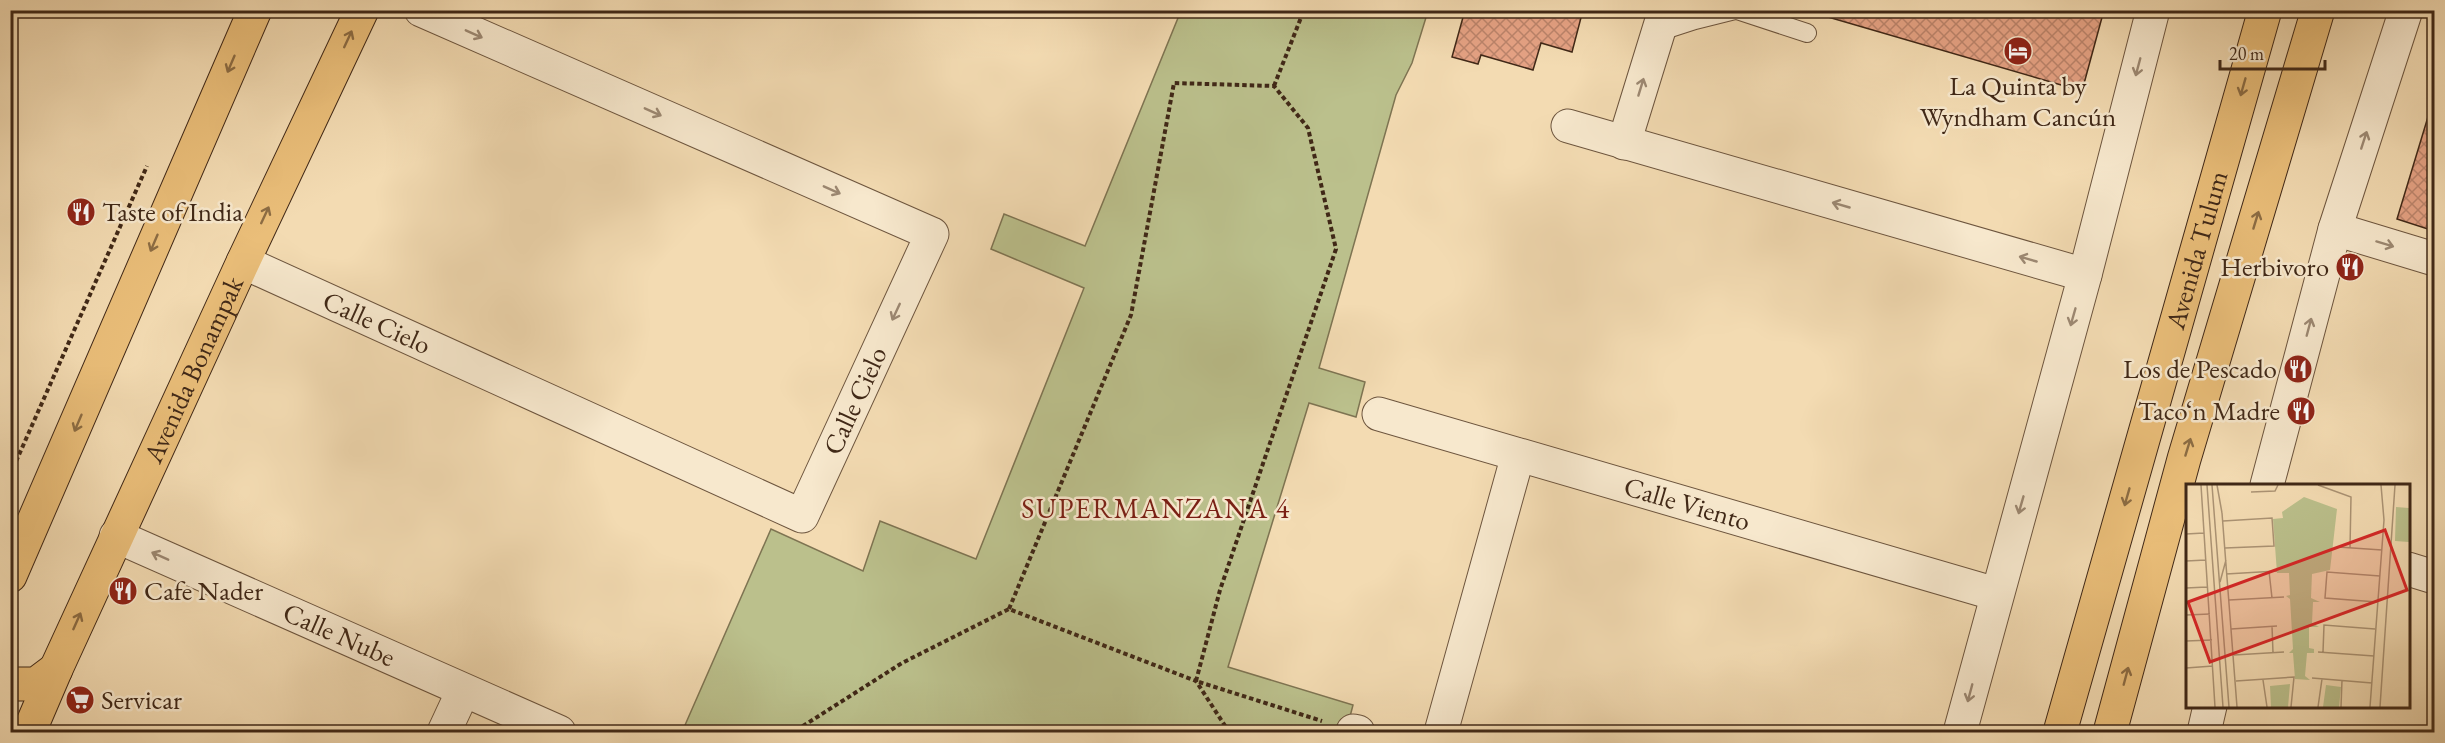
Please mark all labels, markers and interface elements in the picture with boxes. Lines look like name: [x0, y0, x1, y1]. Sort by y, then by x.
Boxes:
one-way arrow: [465, 29, 483, 40]
one-way arrow: [343, 31, 355, 49]
scale bar: [2220, 33, 2325, 71]
hotel icon: La Quinta by Wyndham Cancún: [2002, 35, 2034, 67]
text: 20 m: [2229, 42, 2264, 65]
one-way arrow: [225, 55, 237, 73]
one-way arrow: [2132, 57, 2144, 76]
place label: La Quinta by Wyndham Cancún: [1920, 68, 2116, 134]
one-way arrow: [2237, 77, 2248, 96]
one-way arrow: [1636, 78, 1647, 97]
one-way arrow: [643, 107, 662, 118]
one-way arrow: [2359, 131, 2370, 150]
street label: Avenida Tulum: [2157, 167, 2235, 334]
one-way arrow: [822, 185, 840, 196]
place label: Taste of India: [102, 194, 243, 229]
restaurant icon: Taste of India: [65, 196, 97, 228]
one-way arrow: [1832, 199, 1851, 210]
one-way arrow: [259, 207, 271, 225]
one-way arrow: [2251, 211, 2262, 230]
one-way arrow: [148, 233, 159, 252]
one-way arrow: [2375, 239, 2394, 250]
place label: Herbivoro: [2220, 249, 2329, 284]
restaurant icon: Herbivoro: [2334, 251, 2366, 283]
one-way arrow: [2019, 252, 2038, 264]
street label: Avenida Bonampak: [135, 270, 251, 469]
street label: Calle Cielo: [317, 283, 437, 362]
one-way arrow: [890, 302, 902, 320]
one-way arrow: [2067, 307, 2078, 326]
one-way arrow: [2304, 318, 2315, 337]
street label: Calle Cielo: [815, 341, 895, 460]
place label: Los de Pescado: [2123, 351, 2277, 386]
restaurant icon: Los de Pescado: [2282, 353, 2314, 385]
place label: Taco‘n Madre: [2138, 393, 2280, 428]
restaurant icon: Taco‘n Madre: [2285, 395, 2317, 427]
one-way arrow: [72, 413, 83, 431]
one-way arrow: [2183, 438, 2194, 457]
street label: Calle Viento: [1620, 468, 1754, 538]
inset map: [2186, 484, 2409, 707]
one-way arrow: [2121, 487, 2132, 506]
district label: SUPERMANZANA 4: [1021, 490, 1291, 526]
one-way arrow: [2015, 495, 2026, 514]
one-way arrow: [152, 550, 170, 561]
place label: Cafe Nader: [144, 573, 263, 608]
restaurant icon: Cafe Nader: [107, 575, 139, 607]
street label: Calle Nube: [278, 594, 401, 674]
one-way arrow: [72, 613, 84, 631]
one-way arrow: [2120, 667, 2132, 686]
place label: Servicar: [101, 682, 182, 717]
one-way arrow: [1964, 683, 1976, 702]
supermarket icon: Servicar: [64, 684, 96, 716]

